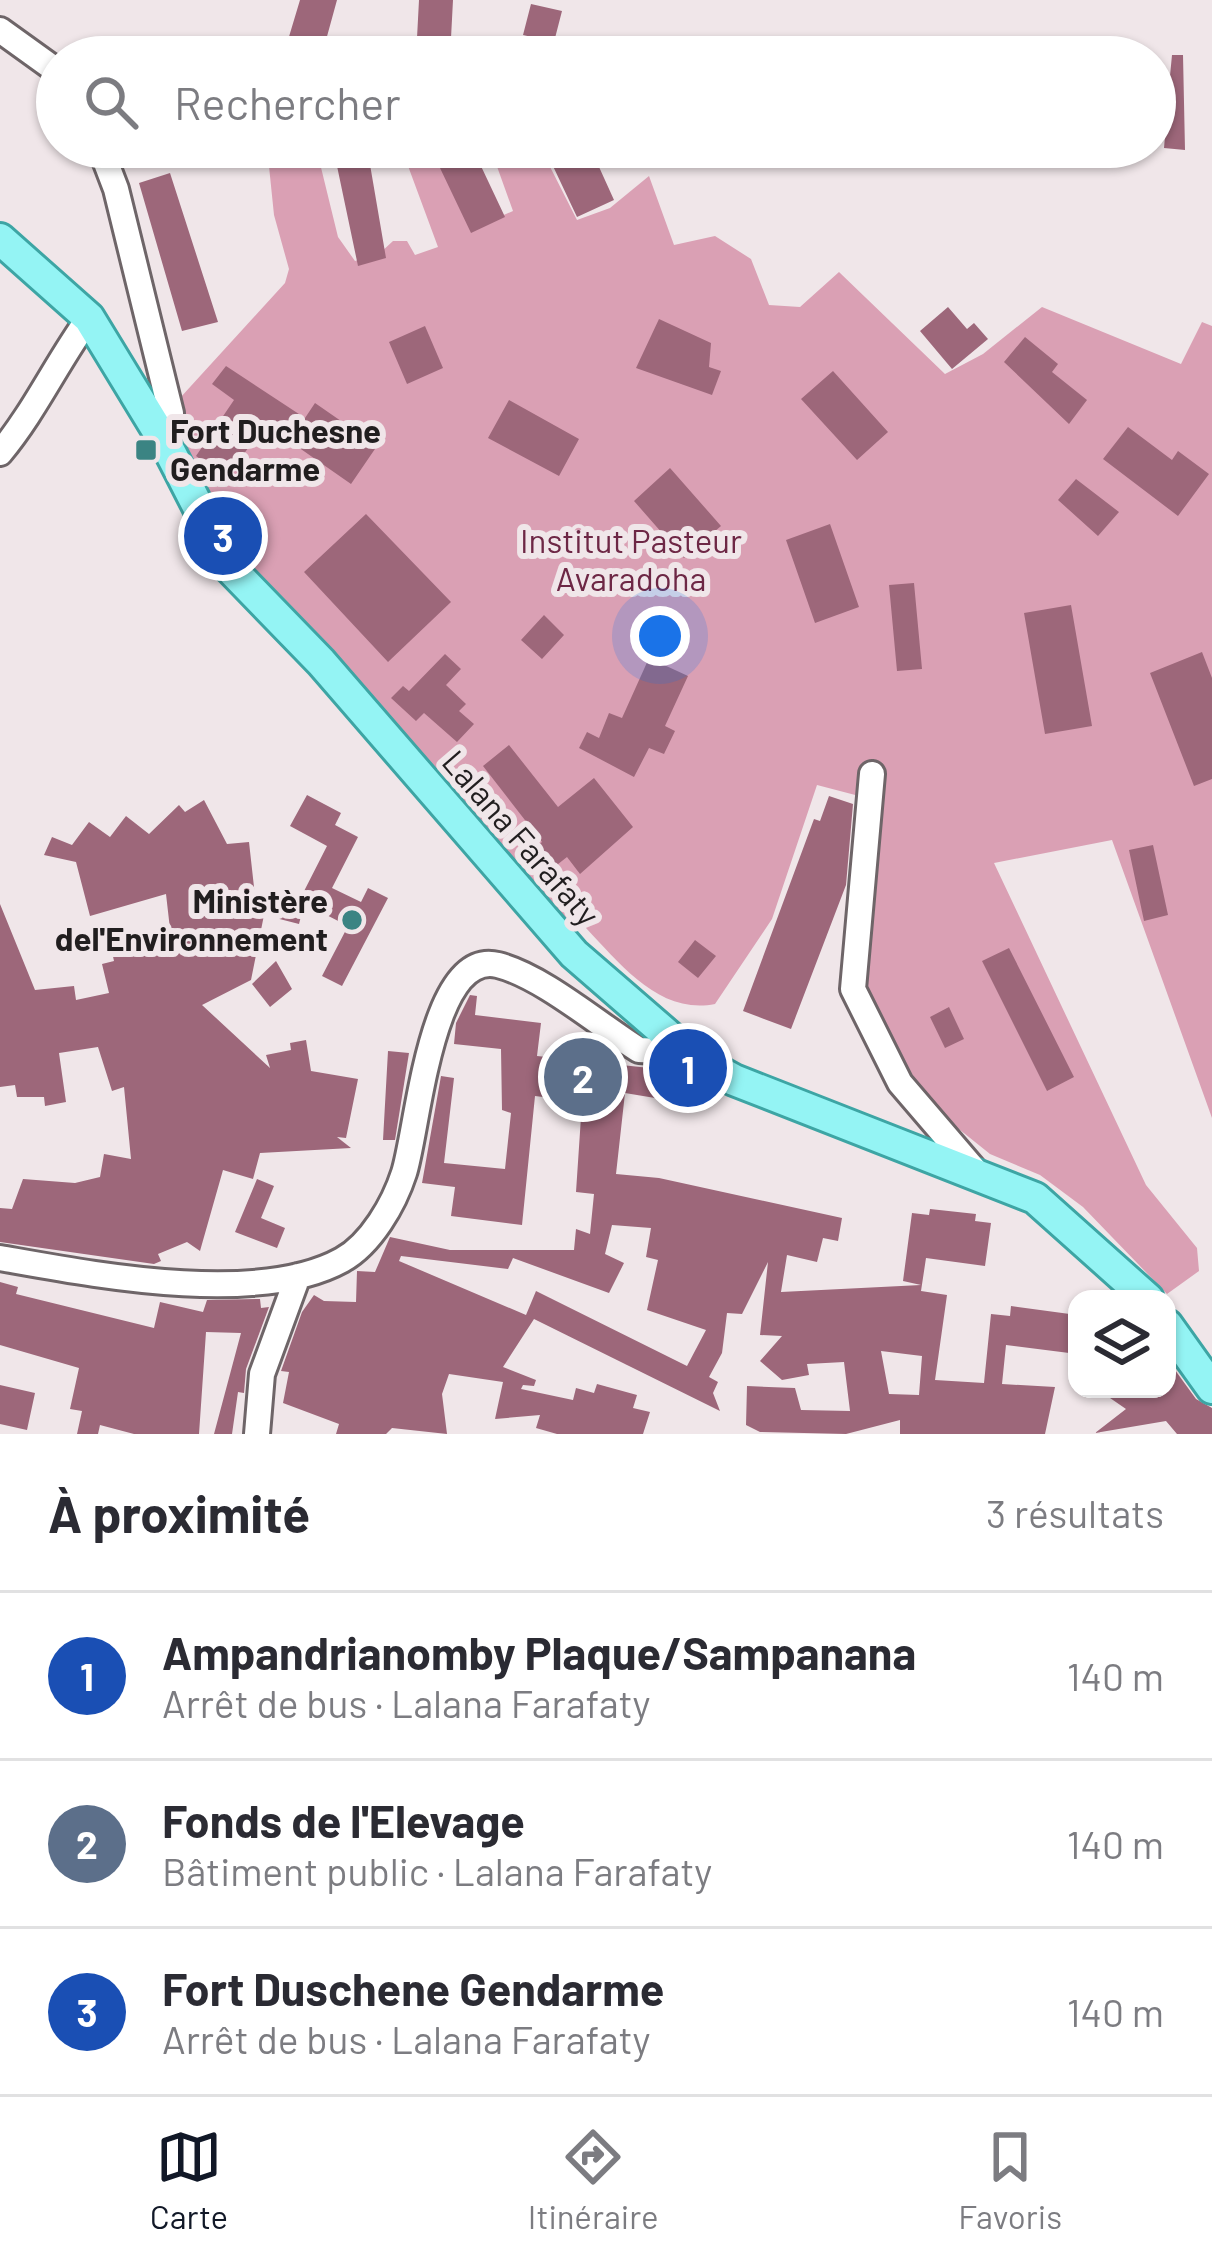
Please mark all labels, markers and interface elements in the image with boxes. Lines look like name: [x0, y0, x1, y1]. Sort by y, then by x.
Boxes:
search box: [36, 36, 1176, 168]
icon: search: [78, 69, 144, 135]
text: Rechercher: [174, 75, 401, 129]
place label: Fort Duchesne Gendarme: [170, 410, 381, 488]
marker: Fort Duchesne Gendarme: [133, 437, 159, 463]
pin: 3: [184, 491, 262, 581]
park label: Institut Pasteur Avaradoha: [520, 520, 742, 598]
your location: [630, 606, 690, 666]
street label: Lalana Farafaty: [435, 741, 609, 933]
place label: Ministère del'Environnement: [55, 880, 328, 958]
marker: Ministère del'Environnement: [339, 907, 365, 933]
pin: 1: [649, 1023, 727, 1113]
pin: 2: [544, 1032, 622, 1122]
map controls: [1068, 1290, 1176, 1398]
button: layers: [1068, 1290, 1176, 1398]
text: À proximité: [48, 1482, 310, 1543]
text: 3 résultats: [986, 1489, 1164, 1536]
text: Ampandrianomby Plaque/Sampanana: [162, 1625, 916, 1679]
text: 1: [80, 1652, 94, 1699]
text: 140 m: [1067, 1652, 1164, 1699]
text: Arrêt de bus · Lalana Farafaty: [162, 1679, 651, 1726]
text: Fonds de l'Elevage: [162, 1793, 525, 1847]
text: 2: [76, 1820, 98, 1867]
text: 140 m: [1067, 1820, 1164, 1867]
text: Bâtiment public · Lalana Farafaty: [162, 1847, 712, 1894]
text: Fort Duschene Gendarme: [162, 1961, 664, 2015]
text: 3: [76, 1988, 98, 2035]
text: 140 m: [1067, 1988, 1164, 2035]
text: Arrêt de bus · Lalana Farafaty: [162, 2015, 651, 2062]
tab: Carte: [150, 2124, 228, 2236]
tab: Itinéraire: [528, 2124, 659, 2236]
tab: Favoris: [958, 2124, 1062, 2236]

